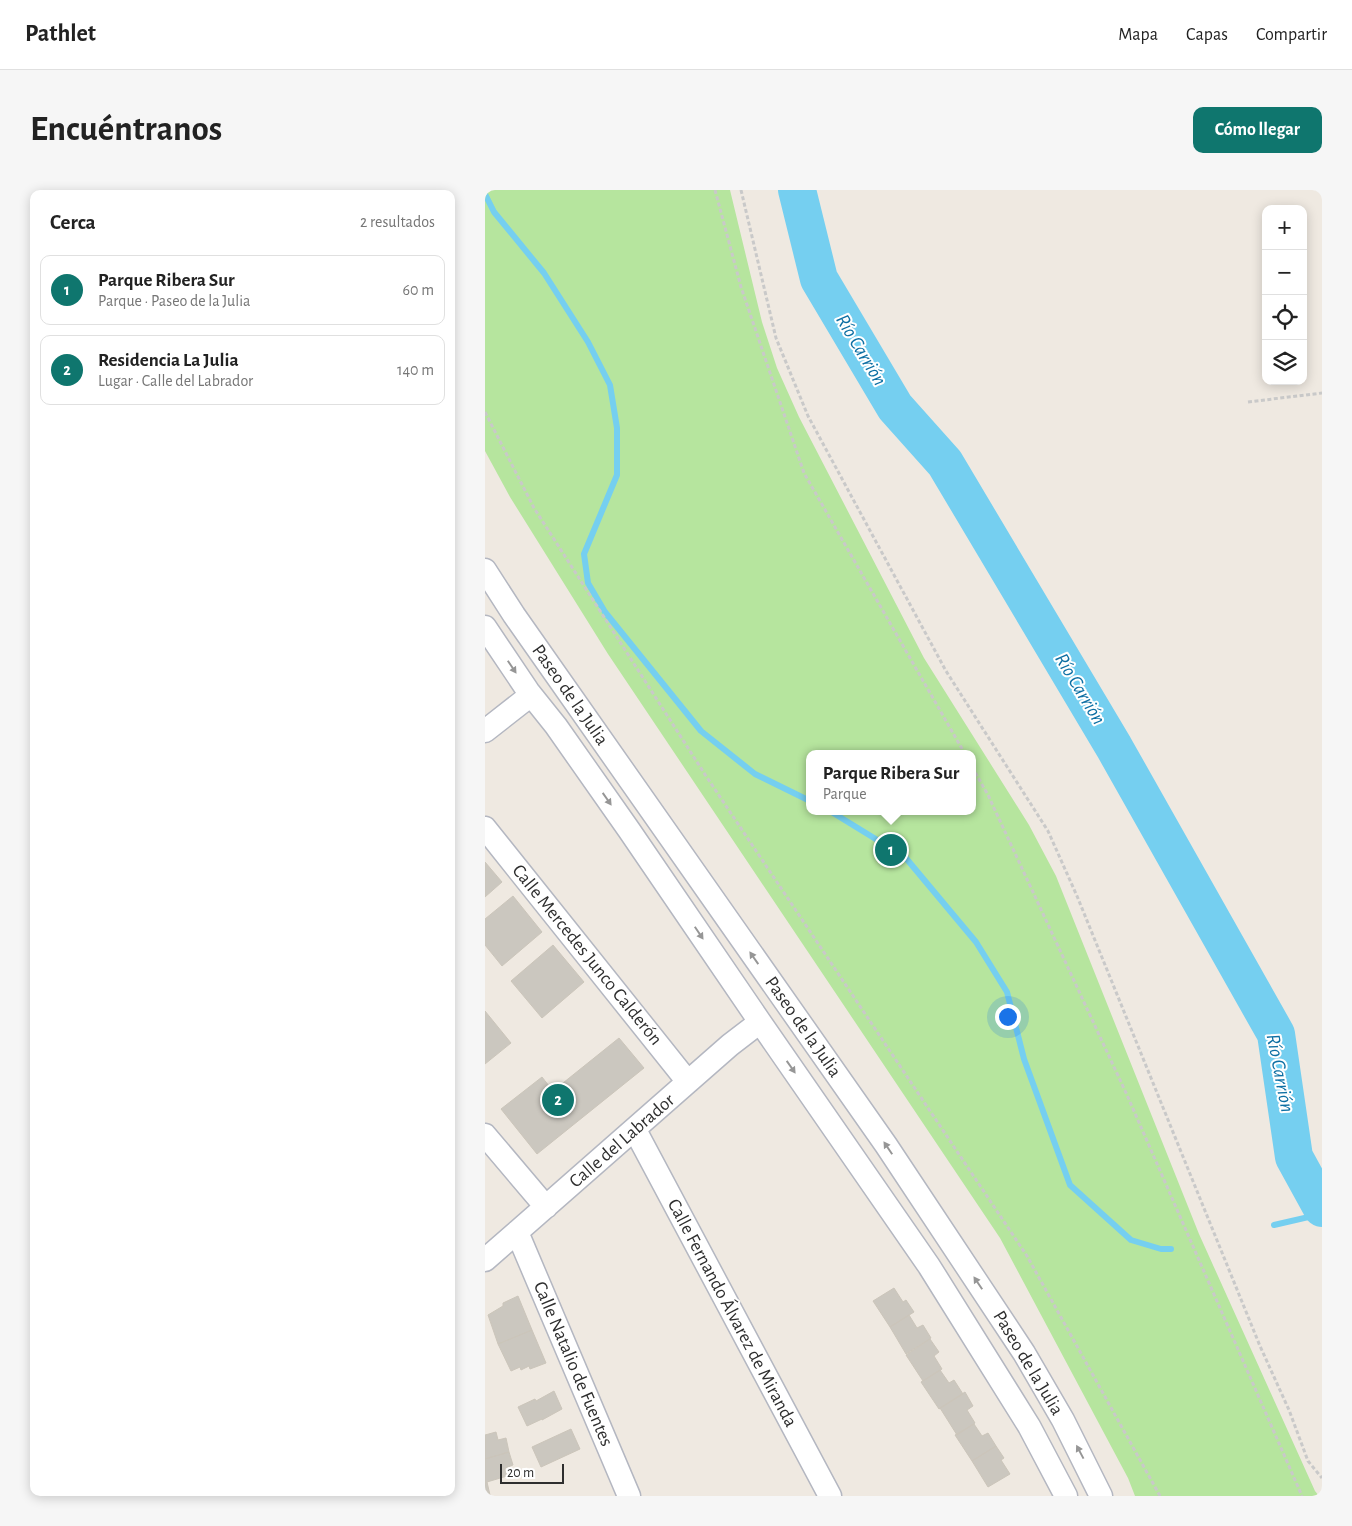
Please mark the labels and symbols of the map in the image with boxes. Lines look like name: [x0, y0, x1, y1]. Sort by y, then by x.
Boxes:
water label: Río Carrión: [832, 311, 890, 389]
street label: Paseo de la Julia: [528, 641, 612, 749]
water label: Río Carrión: [1051, 650, 1109, 728]
one-way arrow: [507, 661, 517, 674]
one-way arrow: [602, 792, 612, 806]
pin: 1: [875, 831, 907, 869]
street label: Calle Mercedes Junco Calderón: [508, 861, 666, 1049]
one-way arrow: [694, 926, 704, 940]
one-way arrow: [749, 951, 759, 965]
street label: Paseo de la Julia: [761, 973, 845, 1081]
your location: [995, 1004, 1021, 1030]
water label: Río Carrión: [1263, 1032, 1297, 1114]
one-way arrow: [786, 1060, 796, 1074]
pin: 2: [542, 1081, 574, 1119]
street label: Calle del Labrador: [566, 1090, 678, 1192]
one-way arrow: [883, 1141, 893, 1155]
street label: Calle Fernando Álvarez de Miranda: [664, 1195, 802, 1430]
one-way arrow: [973, 1277, 983, 1290]
street label: Calle Natalio de Fuentes: [530, 1279, 616, 1449]
street label: Paseo de la Julia: [989, 1307, 1067, 1419]
one-way arrow: [1076, 1445, 1084, 1460]
scale bar: [500, 1461, 564, 1484]

